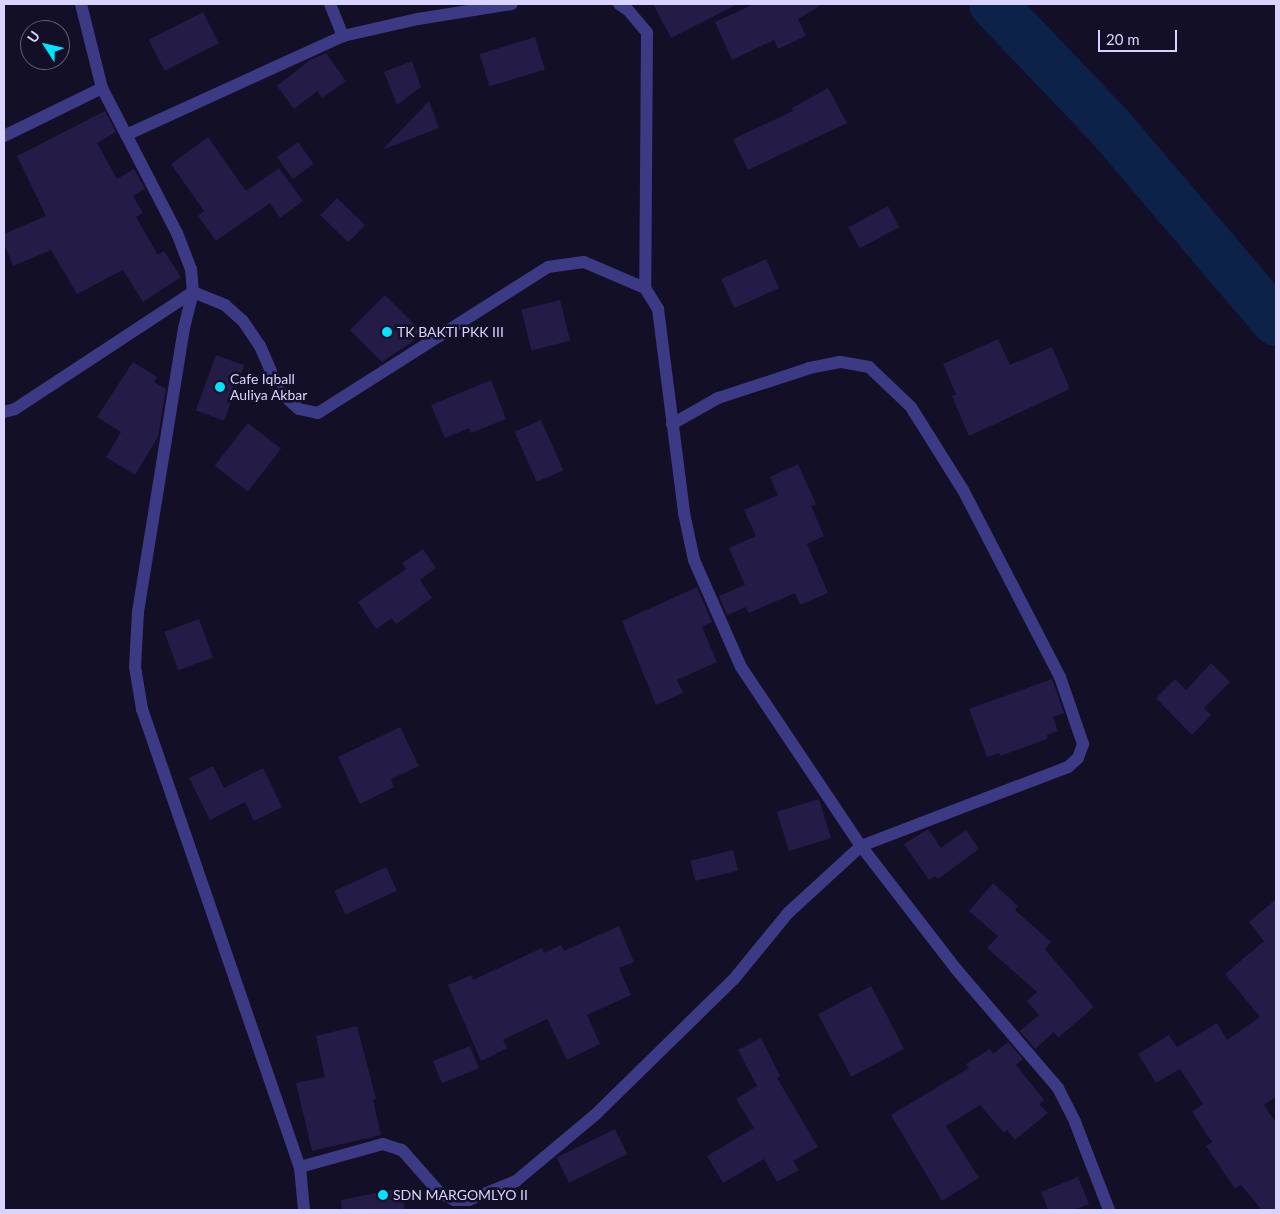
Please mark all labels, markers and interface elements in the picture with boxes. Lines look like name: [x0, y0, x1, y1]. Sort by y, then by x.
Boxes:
north arrow: [20, 20, 70, 70]
scale bar: [1100, 20, 1179, 52]
text: U: [23, 28, 43, 46]
text: 20 m: [1106, 30, 1140, 48]
place label: TK BAKTI PKK III: [397, 324, 504, 340]
marker: TK BAKTI PKK III: [381, 326, 393, 338]
place label: Cafe Iqball Auliya Akbar: [230, 371, 308, 404]
marker: Cafe Iqball Auliya Akbar: [214, 381, 226, 393]
place label: SDN MARGOMLYO II: [393, 1187, 528, 1203]
marker: SDN MARGOMLYO II: [377, 1189, 389, 1201]

